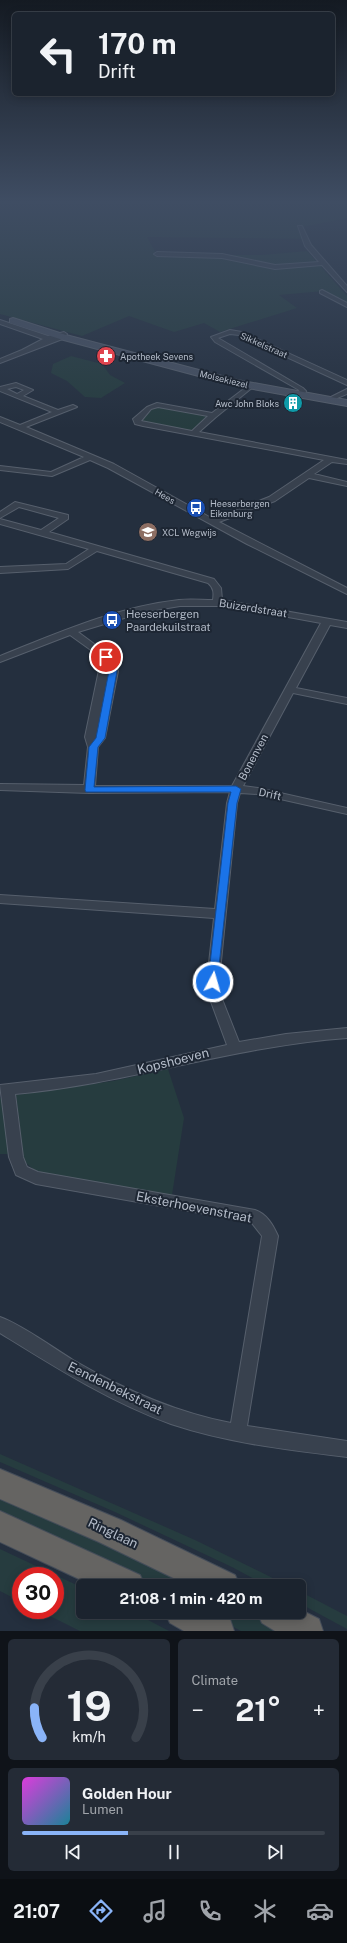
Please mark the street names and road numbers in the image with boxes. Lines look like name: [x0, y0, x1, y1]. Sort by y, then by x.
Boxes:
street label: Sikkelstraat: [239, 330, 290, 360]
street label: Molsekiezel: [199, 368, 250, 390]
street label: Hees: [153, 486, 177, 506]
street label: Buizerdstraat: [218, 597, 288, 619]
street label: Bonenven: [236, 732, 270, 782]
street label: Drift: [258, 786, 282, 802]
street label: Kopshoeven: [136, 1045, 210, 1077]
street label: Eksterhoevenstraat: [135, 1188, 253, 1226]
street label: Eendenbekstraat: [65, 1359, 165, 1417]
street label: Ringlaan: [86, 1515, 140, 1551]

